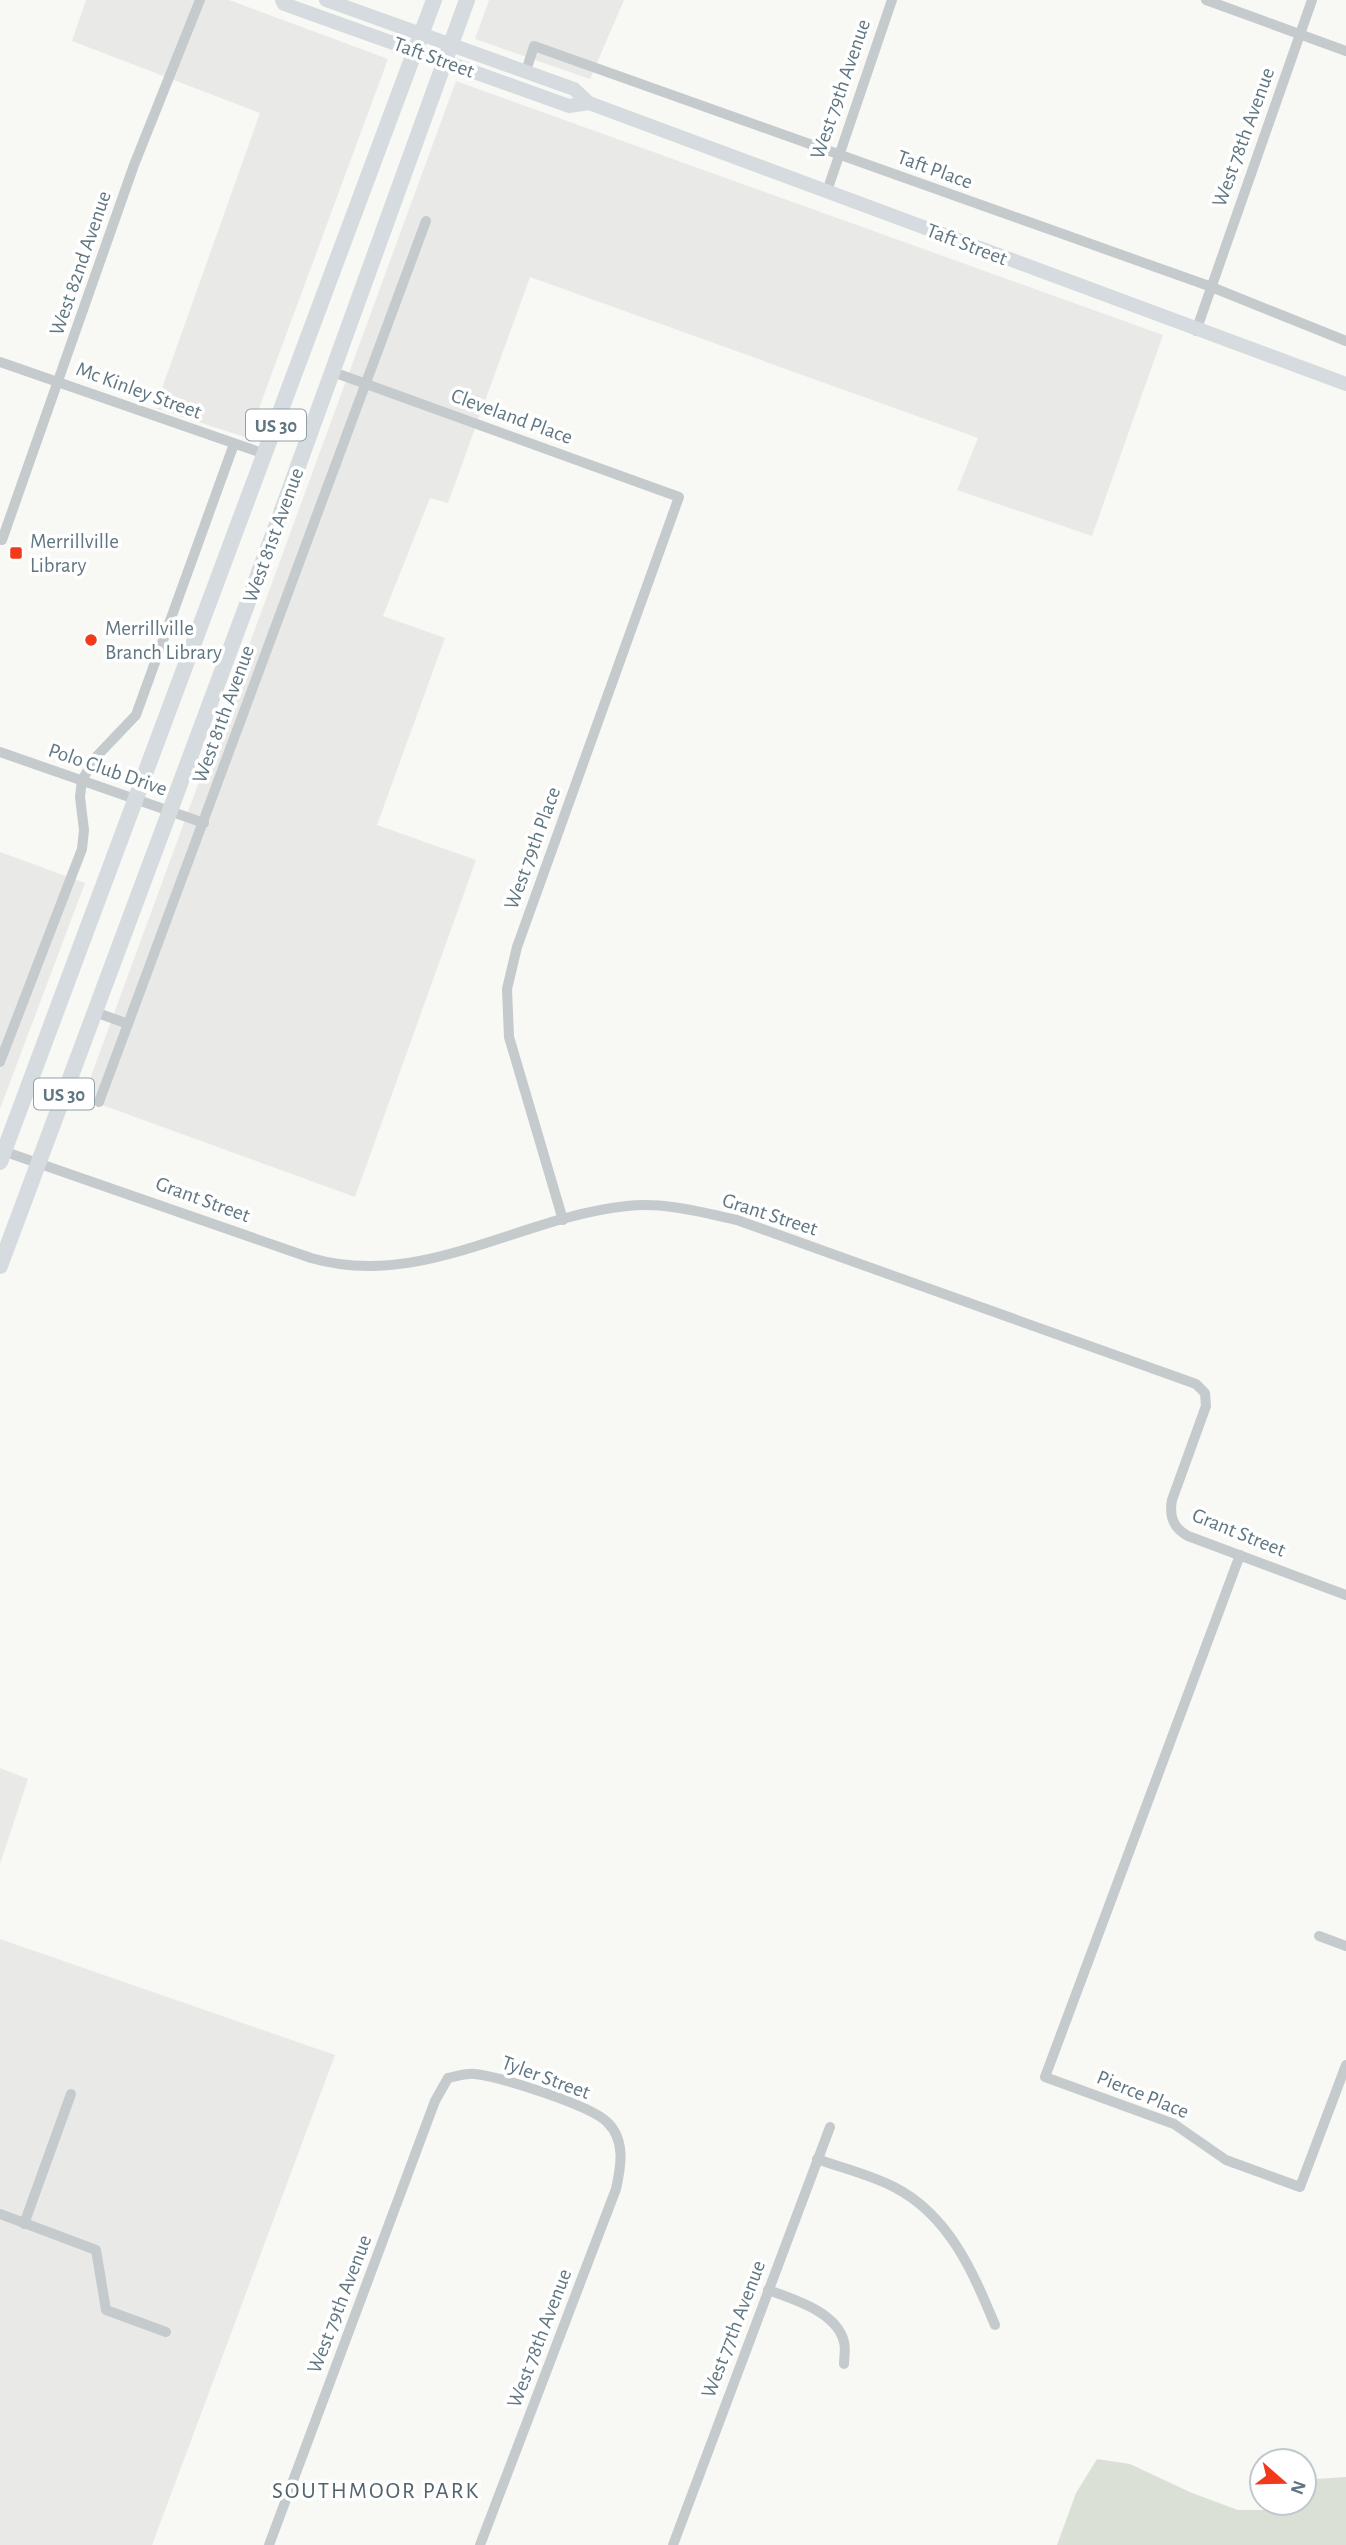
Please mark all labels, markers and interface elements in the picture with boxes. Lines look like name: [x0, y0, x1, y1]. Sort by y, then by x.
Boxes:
street label: West 79th Avenue: [807, 17, 874, 162]
street label: Taft Street: [391, 33, 477, 82]
street label: West 78th Avenue: [1209, 65, 1278, 210]
street label: Taft Place: [894, 146, 975, 193]
street label: West 82nd Avenue: [46, 188, 115, 338]
street label: Taft Street: [924, 220, 1010, 270]
street label: Mc Kinley Street: [73, 358, 205, 423]
street label: Cleveland Place: [448, 385, 575, 448]
road number: US 30: [246, 410, 306, 440]
street label: West 81st Avenue: [239, 465, 308, 605]
place label: Merrillville Library: [30, 531, 119, 576]
marker: Merrillville Library: [8, 545, 24, 561]
place label: Merrillville Branch Library: [105, 618, 222, 663]
marker: Merrillville Branch Library: [83, 632, 99, 648]
street label: West 81th Avenue: [189, 642, 258, 786]
street label: Polo Club Drive: [46, 739, 170, 800]
street label: West 79th Place: [501, 784, 564, 912]
road number: US 30: [34, 1078, 94, 1110]
street label: Grant Street: [153, 1173, 253, 1226]
street label: Grant Street: [720, 1189, 820, 1240]
street label: Grant Street: [1189, 1504, 1289, 1561]
street label: Tyler Street: [499, 2052, 593, 2103]
street label: Pierce Place: [1094, 2067, 1192, 2122]
street label: West 79th Avenue: [303, 2232, 375, 2376]
street label: West 77th Avenue: [698, 2258, 769, 2401]
street label: West 78th Avenue: [503, 2266, 576, 2410]
north arrow: [1248, 2447, 1318, 2517]
text: N: [1286, 2478, 1309, 2497]
district label: SOUTHMOOR PARK: [272, 2480, 480, 2503]

